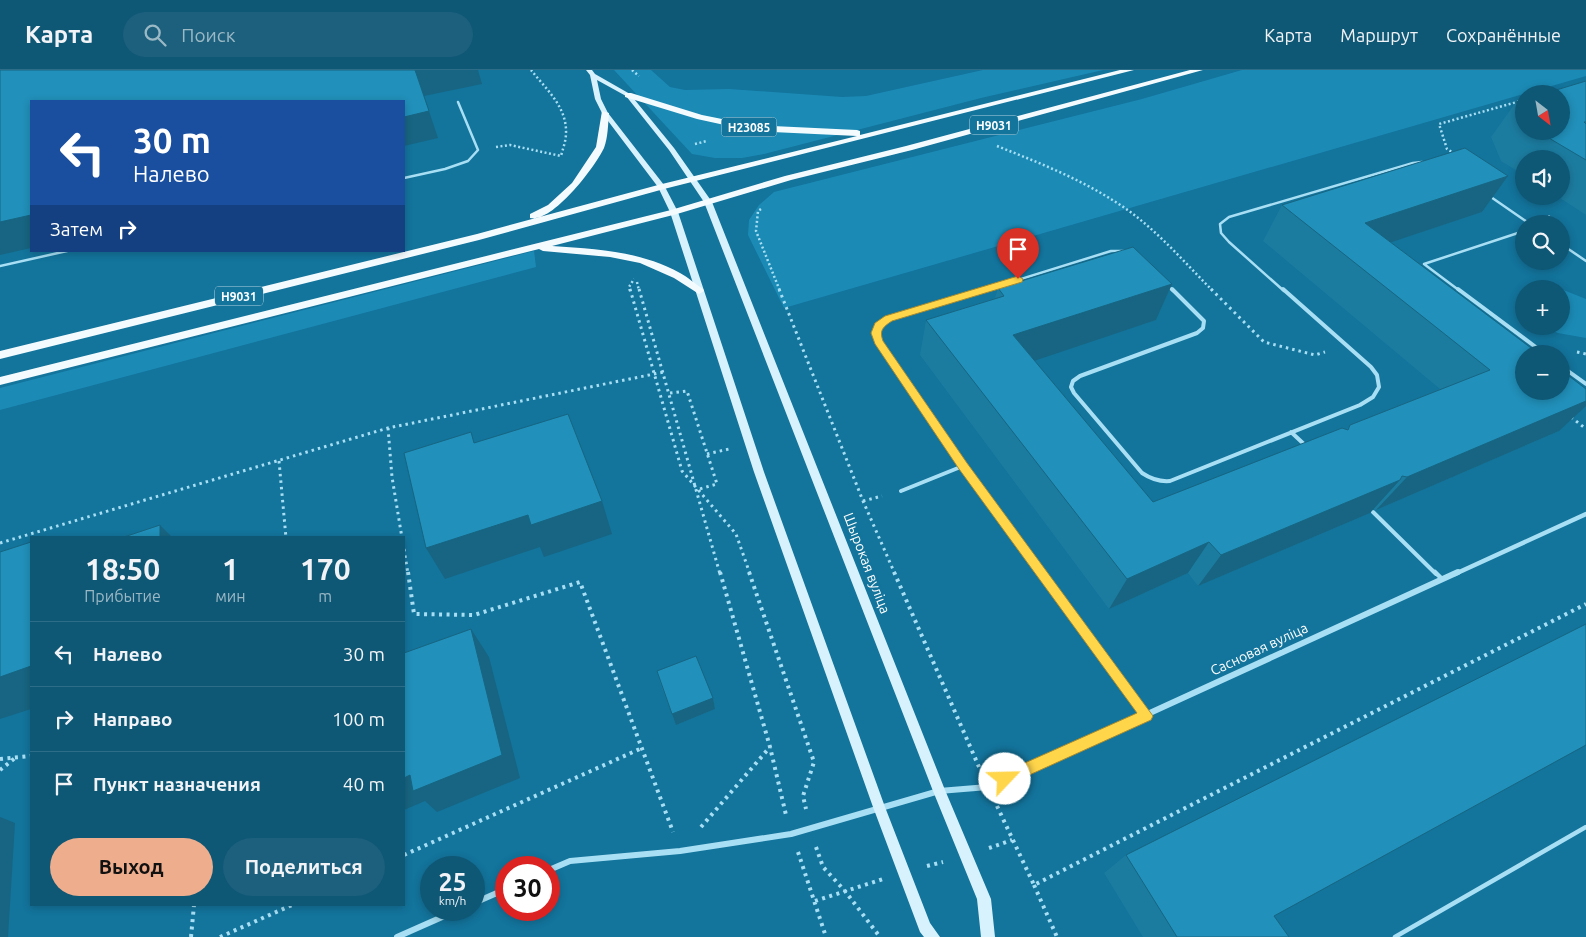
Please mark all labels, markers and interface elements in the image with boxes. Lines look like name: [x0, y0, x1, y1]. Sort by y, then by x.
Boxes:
search box: [123, 12, 473, 57]
text: Карта: [25, 21, 93, 48]
icon: search: [141, 21, 169, 49]
text: Поиск: [181, 24, 235, 46]
text: Карта: [1264, 25, 1312, 45]
text: Маршрут: [1340, 25, 1418, 45]
text: Сохранённые: [1446, 25, 1561, 45]
north arrow: [1515, 85, 1570, 140]
map controls: [1515, 85, 1570, 400]
road number: Н9031: [970, 116, 1018, 134]
road number: Н23085: [722, 118, 776, 136]
icon: left: [50, 120, 115, 185]
text: 30 m: [133, 120, 211, 160]
button: sound: [1515, 150, 1570, 205]
text: Налево: [133, 161, 210, 186]
icon: right: [113, 215, 141, 243]
button: search: [1515, 215, 1570, 270]
text: Затем: [50, 218, 103, 240]
pin: [997, 228, 1039, 279]
icon: arrive: [1004, 235, 1032, 263]
button: +: [1515, 280, 1570, 335]
road number: Н9031: [215, 287, 263, 306]
button: −: [1515, 345, 1570, 400]
street label: Шырокая вуліца: [840, 510, 894, 616]
text: 18:50: [85, 552, 160, 586]
text: 1: [222, 552, 239, 586]
text: 170: [300, 552, 351, 586]
text: Прибытие: [84, 587, 161, 605]
text: мин: [215, 587, 246, 605]
text: m: [318, 587, 332, 605]
street label: Сасновая вуліца: [1208, 619, 1310, 679]
icon: left: [50, 640, 78, 668]
text: Налево: [93, 643, 162, 665]
text: 30 m: [343, 643, 385, 665]
icon: right: [50, 705, 78, 733]
text: Направо: [93, 708, 173, 730]
text: 100 m: [332, 708, 385, 730]
position arrow: [978, 752, 1030, 804]
icon: arrive: [50, 770, 78, 798]
text: Пункт назначения: [93, 773, 261, 795]
text: 40 m: [343, 773, 385, 795]
button: Выход: [50, 838, 213, 896]
button: Поделиться: [223, 838, 385, 896]
speed limit sign: 30: [495, 856, 560, 921]
text: 25: [438, 868, 467, 896]
text: km/h: [439, 894, 466, 907]

